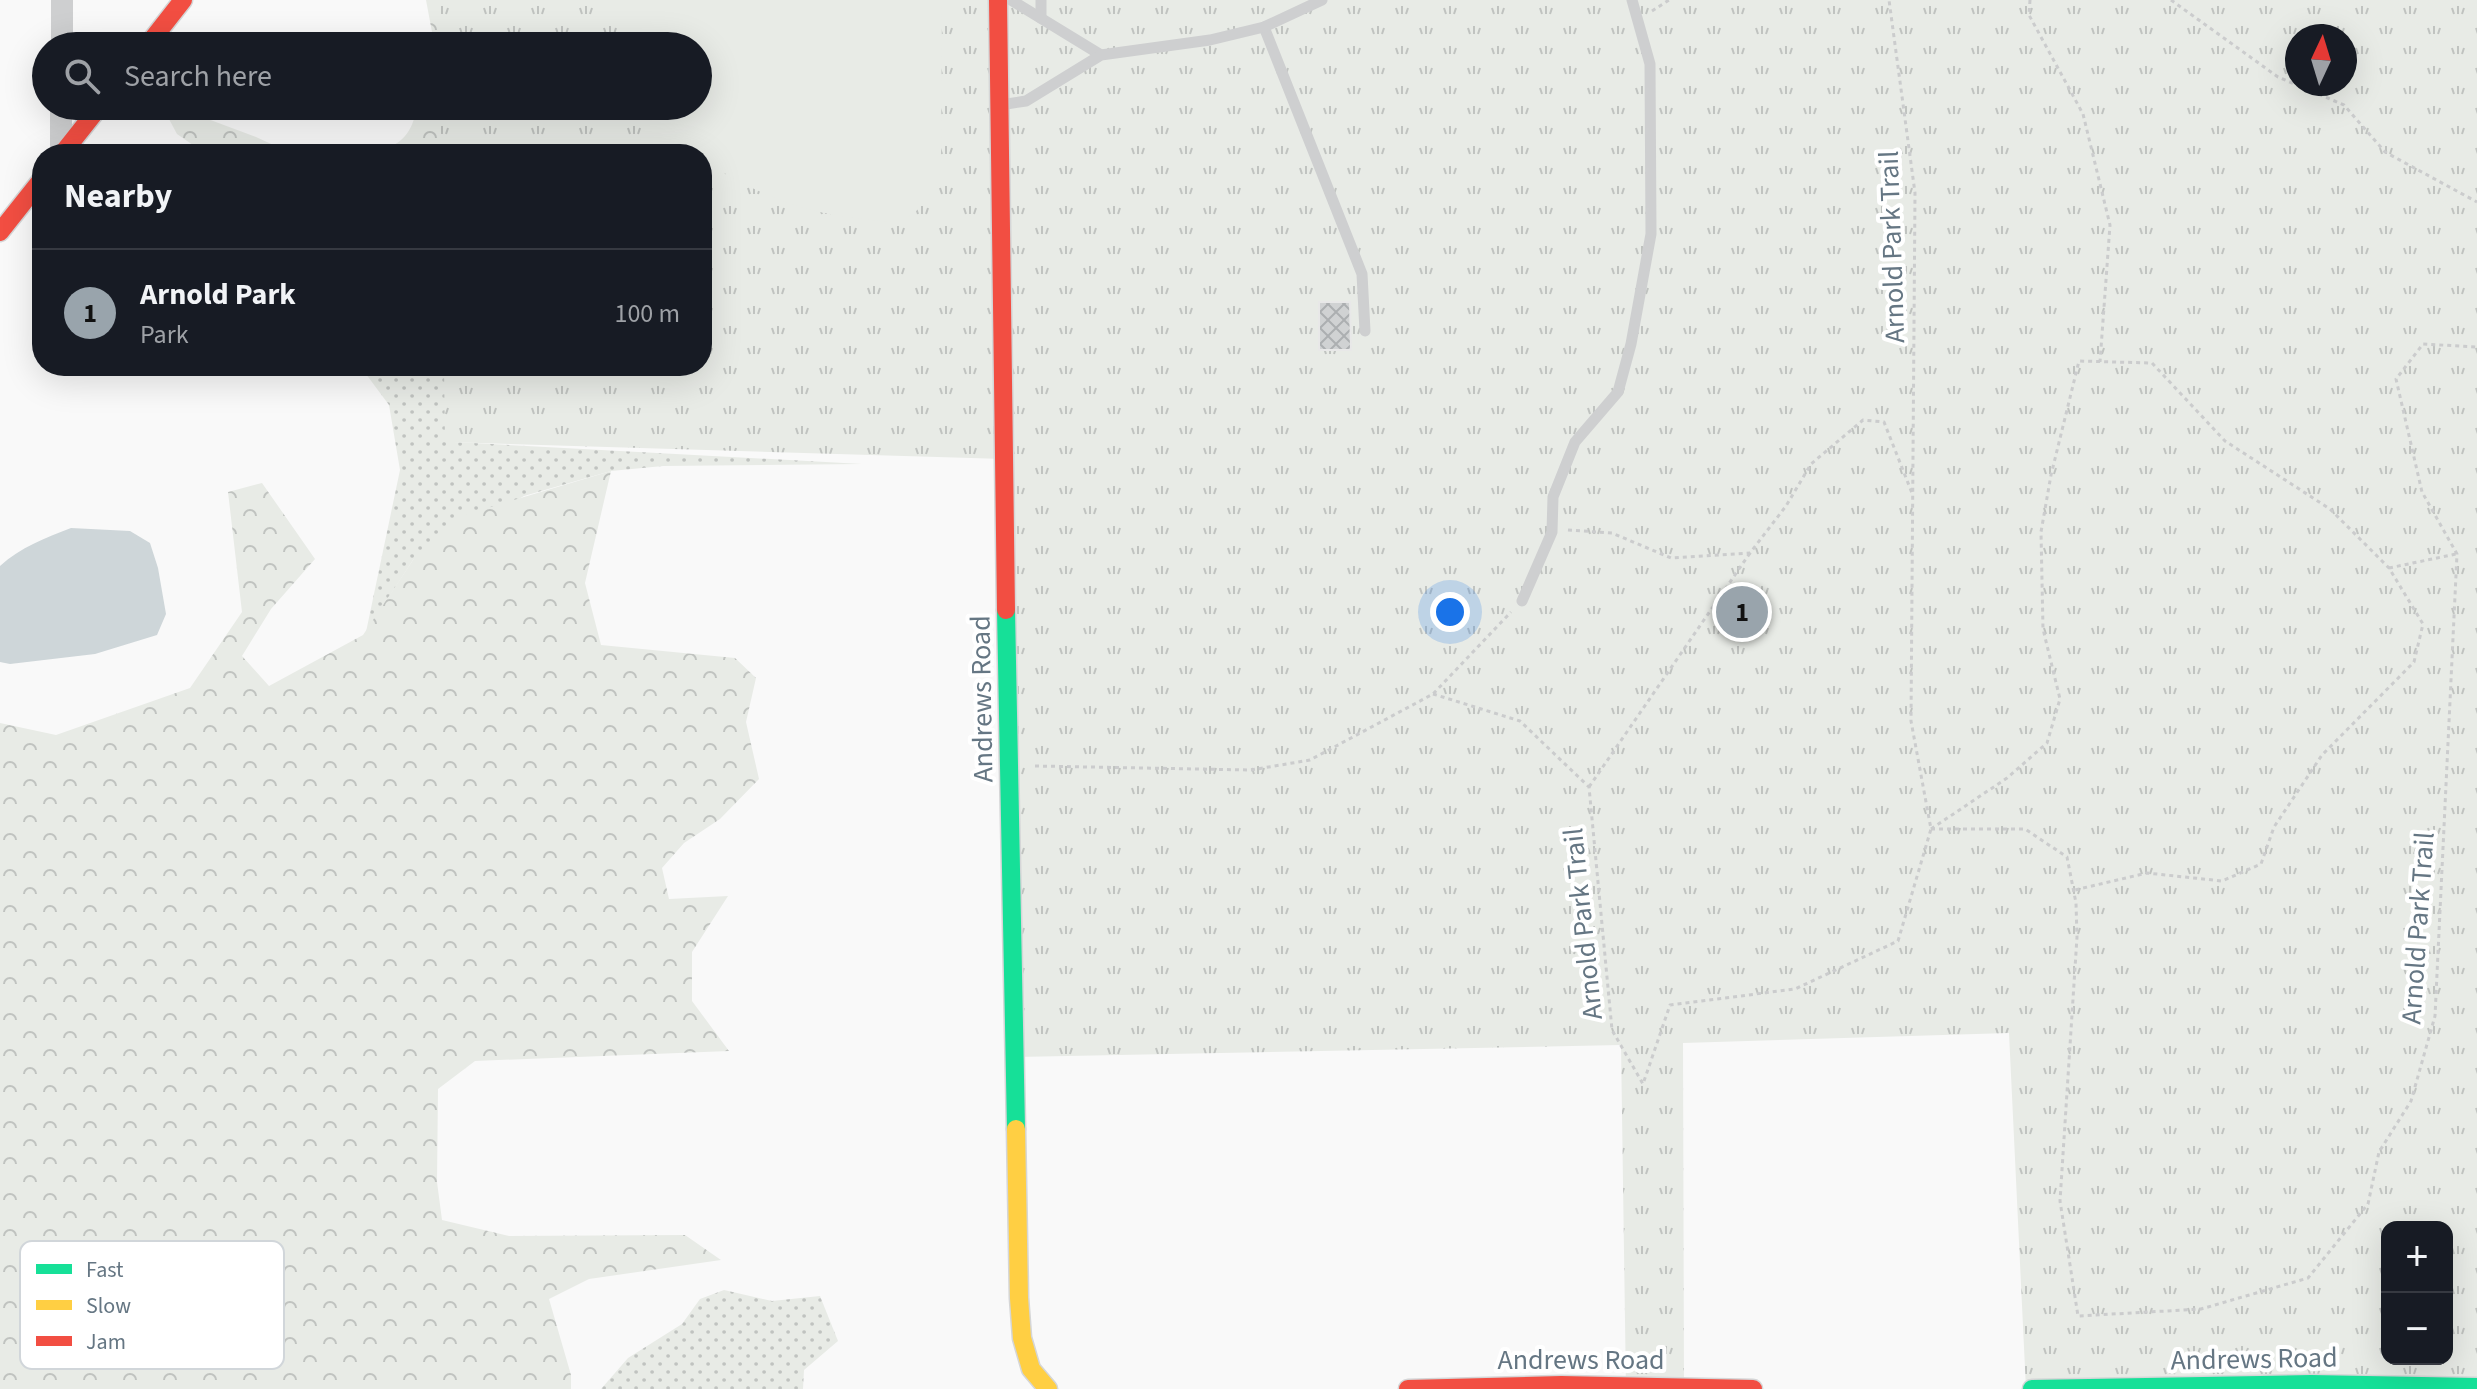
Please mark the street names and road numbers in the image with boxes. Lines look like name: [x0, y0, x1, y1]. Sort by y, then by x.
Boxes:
street label: Arnold Park Trail: [1869, 150, 1915, 344]
street label: Andrews Road: [961, 615, 1003, 783]
street label: Arnold Park Trail: [1553, 826, 1613, 1022]
street label: Arnold Park Trail: [2391, 831, 2445, 1026]
street label: Andrews Road: [2170, 1338, 2338, 1380]
street label: Andrews Road: [1497, 1340, 1665, 1380]

